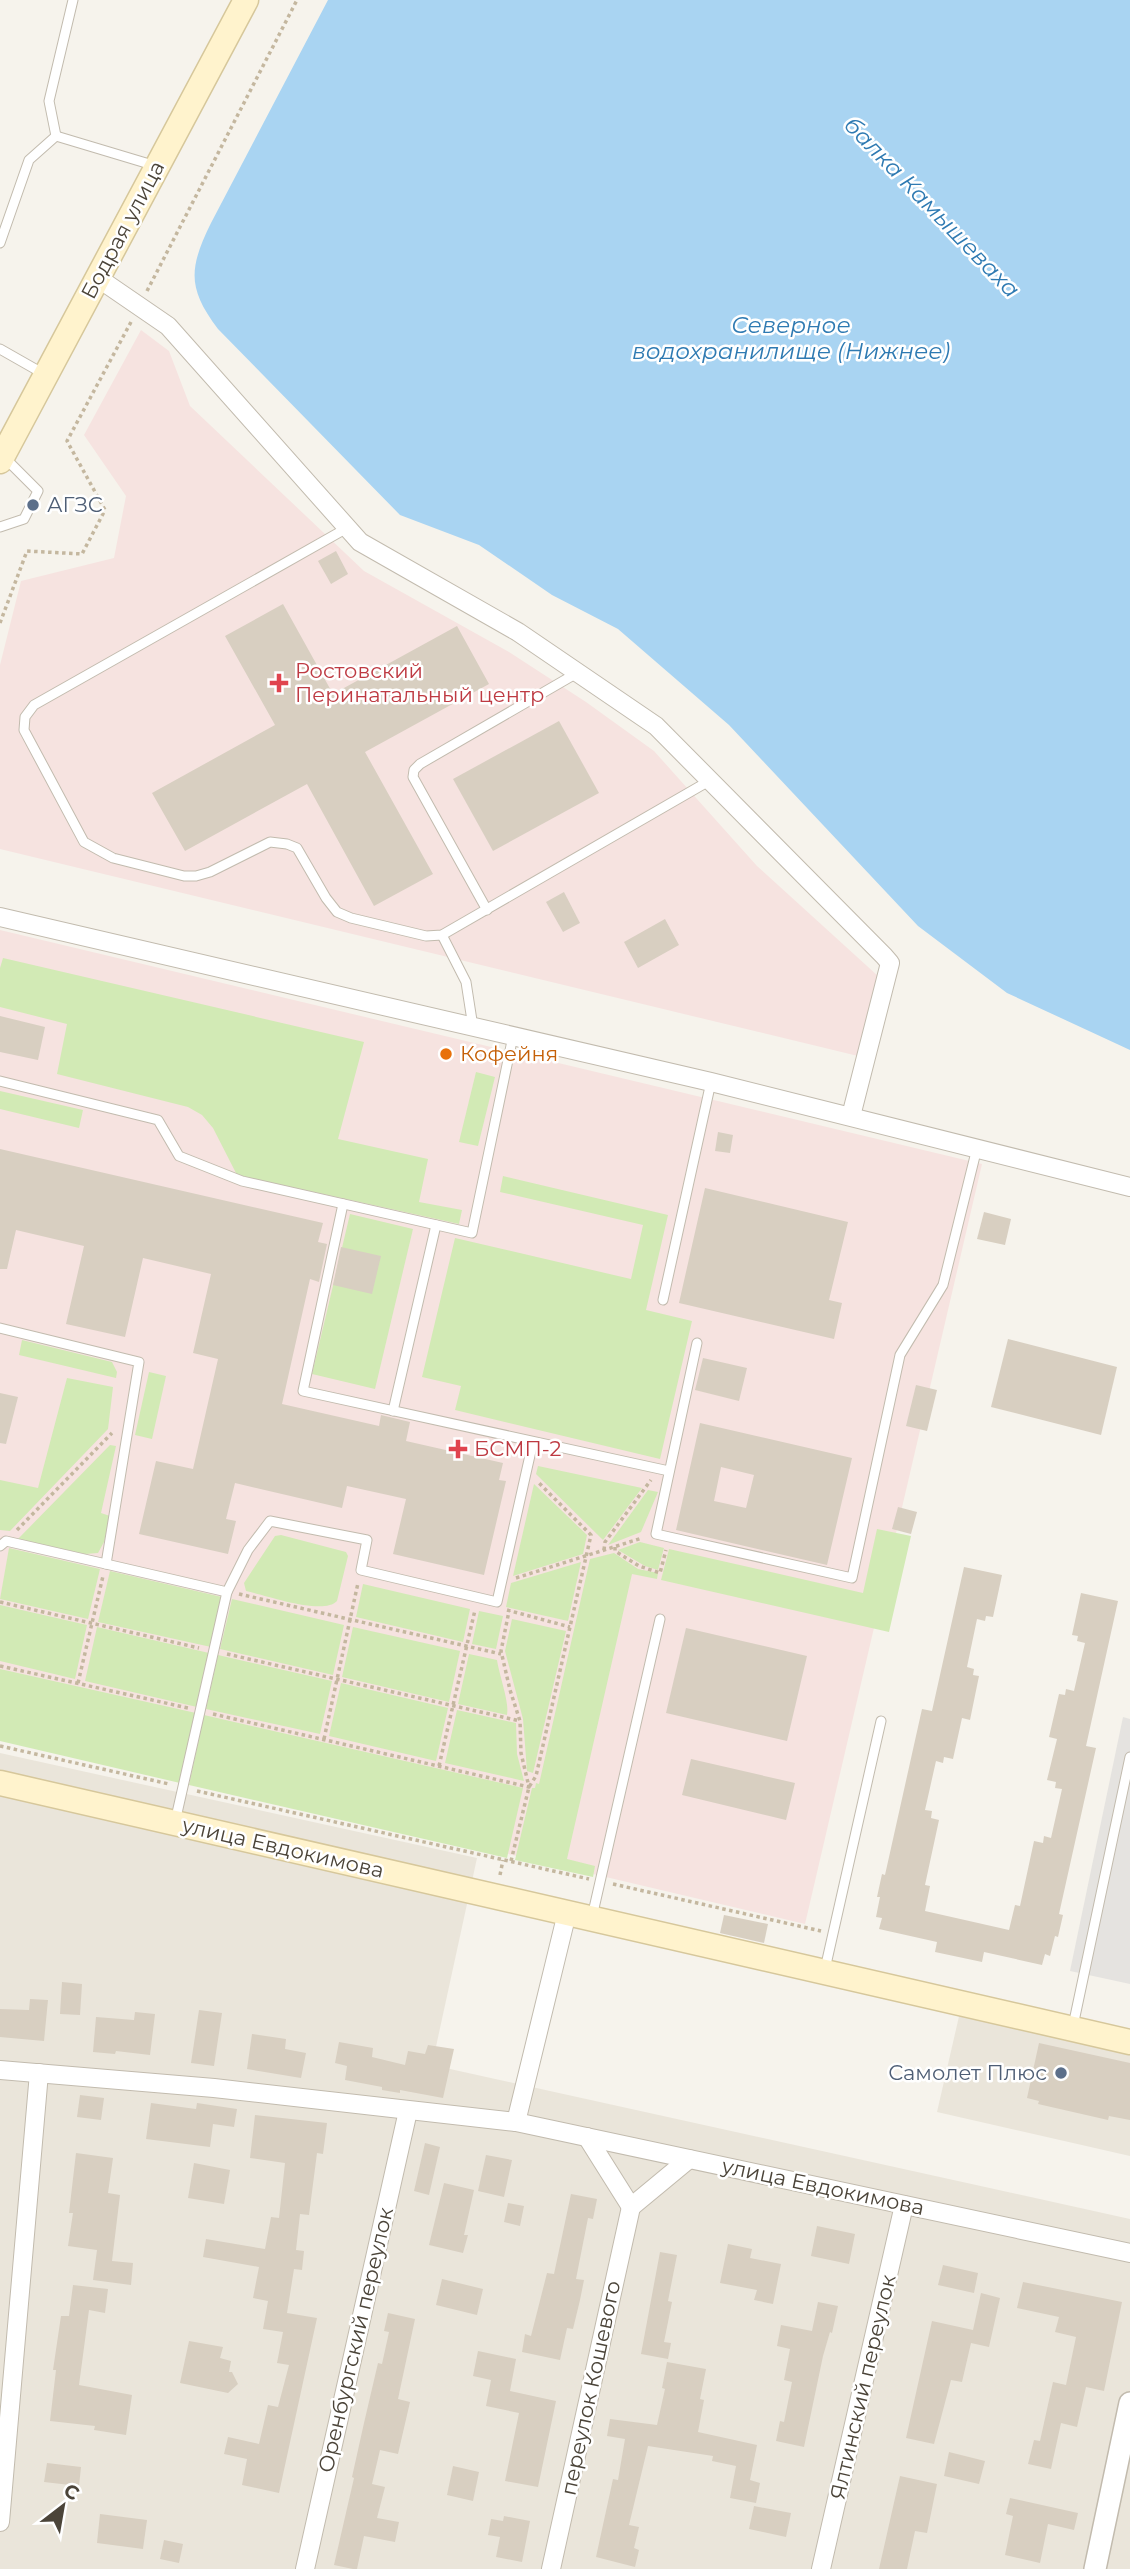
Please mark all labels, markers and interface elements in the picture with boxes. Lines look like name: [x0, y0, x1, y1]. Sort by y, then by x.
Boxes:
water label: балка Камышеваха: [838, 111, 1026, 303]
street label: Бодрая улица: [76, 157, 169, 303]
water label: Северное водохранилище (Нижнее): [632, 311, 950, 365]
place label: АГЗС: [47, 492, 103, 517]
marker: АГЗС: [25, 497, 41, 513]
place label: Ростовский Перинатальный центр: [295, 658, 544, 707]
marker: Ростовский Перинатальный центр: [269, 673, 289, 693]
place label: Кофейня: [460, 1041, 558, 1066]
marker: Кофейня: [438, 1046, 454, 1062]
place label: БСМП-2: [474, 1436, 562, 1461]
marker: БСМП-2: [448, 1439, 468, 1459]
street label: улица Евдокимова: [179, 1812, 386, 1883]
place label: Самолет Плюс: [888, 2060, 1047, 2085]
marker: Самолет Плюс: [1053, 2065, 1069, 2081]
street label: улица Евдокимова: [719, 2153, 927, 2220]
street label: Оренбургский переулок: [313, 2205, 398, 2475]
street label: Ялтинский переулок: [824, 2272, 901, 2502]
street label: переулок Кошевого: [556, 2278, 625, 2497]
north arrow: [28, 2471, 98, 2541]
text: С: [60, 2478, 84, 2505]

